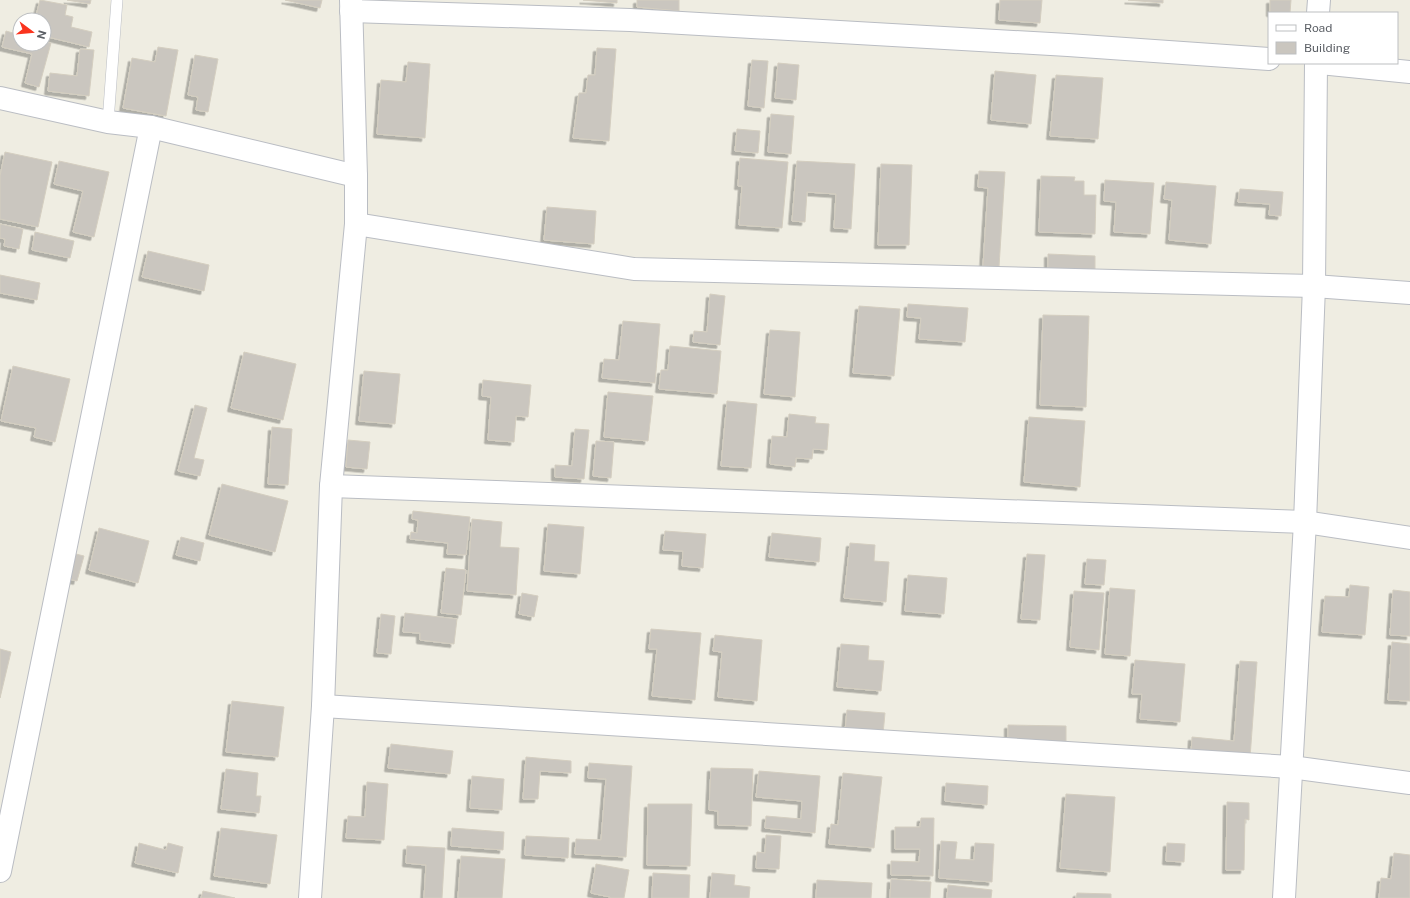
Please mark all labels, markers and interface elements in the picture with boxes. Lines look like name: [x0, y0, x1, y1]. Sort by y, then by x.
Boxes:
north arrow: [12, 12, 52, 52]
legend: [1268, 12, 1398, 64]
text: Road: [1304, 21, 1332, 35]
text: N: [35, 29, 49, 41]
text: Building: [1304, 41, 1350, 55]

